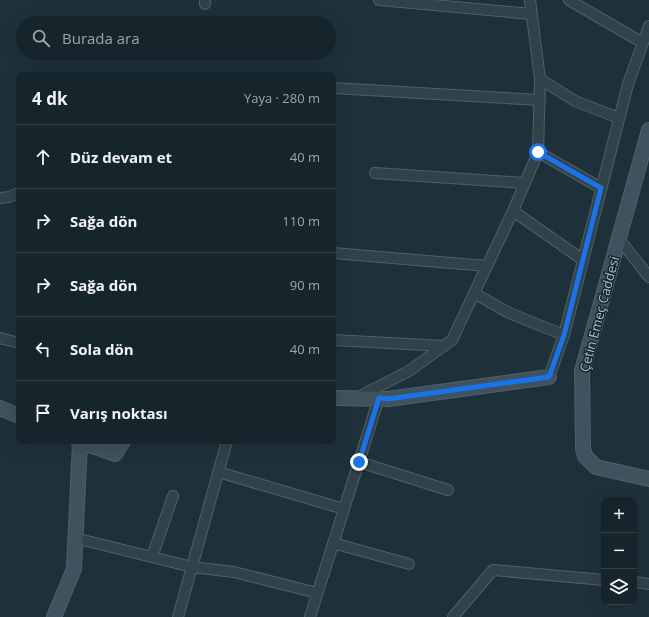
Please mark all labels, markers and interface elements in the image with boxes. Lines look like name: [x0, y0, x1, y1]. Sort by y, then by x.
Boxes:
search box: [16, 16, 336, 60]
icon: search: [30, 27, 52, 49]
text: Burada ara: [62, 28, 140, 48]
text: 4 dk: [32, 87, 67, 110]
text: Yaya · 280 m: [244, 89, 320, 107]
route start: [529, 143, 547, 161]
icon: ahead: [32, 146, 54, 168]
text: Düz devam et: [70, 147, 172, 167]
text: 40 m: [290, 148, 320, 166]
icon: right: [32, 210, 54, 232]
text: Sağa dön: [70, 211, 137, 231]
text: 110 m: [282, 212, 320, 230]
street label: Çetin Emeç Caddesi: [575, 254, 623, 374]
icon: right: [32, 274, 54, 296]
text: Sağa dön: [70, 275, 137, 295]
text: 90 m: [290, 276, 320, 294]
icon: left: [32, 338, 54, 360]
text: Sola dön: [70, 339, 134, 359]
text: 40 m: [290, 340, 320, 358]
icon: arrive: [32, 402, 54, 424]
text: Varış noktası: [70, 403, 168, 423]
route end: [350, 453, 368, 471]
map controls: [601, 497, 637, 605]
button: +: [601, 497, 637, 533]
button: −: [601, 533, 637, 569]
button: layers: [601, 569, 637, 605]

